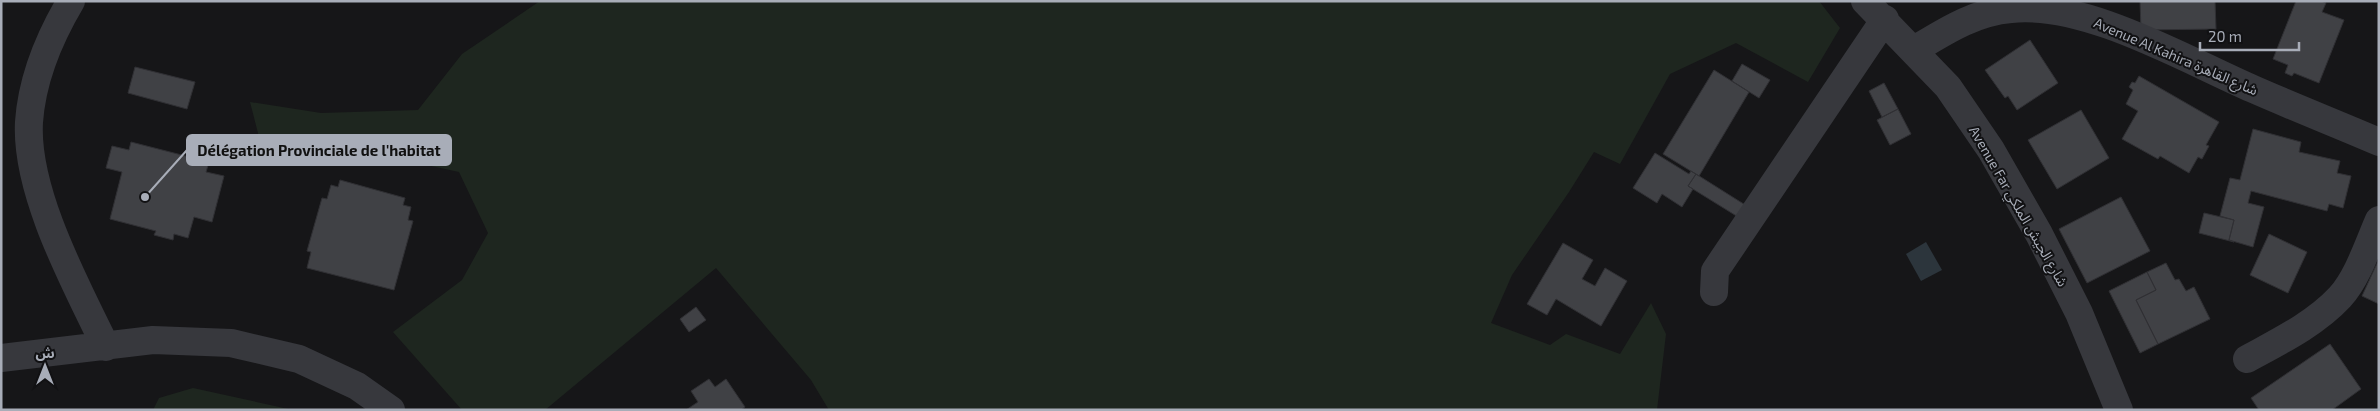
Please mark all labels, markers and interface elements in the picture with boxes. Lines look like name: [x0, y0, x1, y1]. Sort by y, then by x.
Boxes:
street label: Avenue Al Kahira شارع القاهرة: [2090, 14, 2261, 101]
scale bar: [2200, 20, 2299, 52]
text: 20 m: [2208, 27, 2242, 45]
street label: Avenue Far شارع الجيش الملكي: [1963, 123, 2072, 291]
callout: Délégation Provinciale de l'habitat: [187, 135, 451, 165]
text: Délégation Provinciale de l'habitat: [197, 141, 441, 159]
north arrow: [20, 341, 70, 391]
text: ش: [35, 344, 55, 361]

